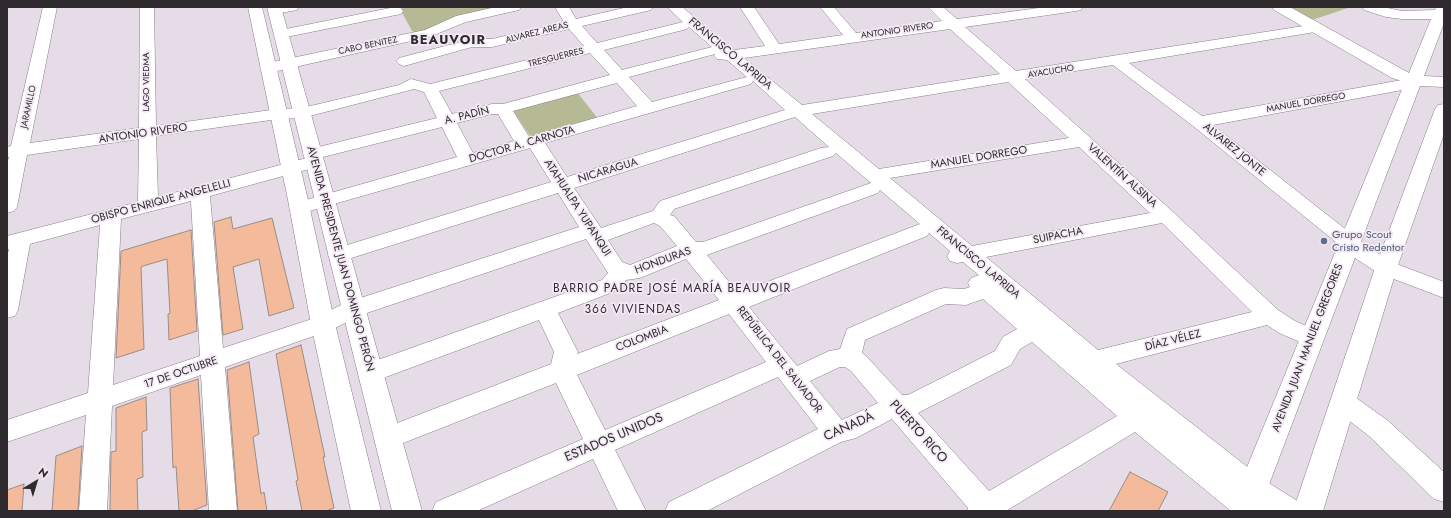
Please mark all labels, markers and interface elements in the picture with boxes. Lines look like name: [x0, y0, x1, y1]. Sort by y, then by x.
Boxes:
street label: FRANCISCO LAPRIDA: [686, 15, 774, 93]
street label: ALVAREZ AREAS: [504, 20, 570, 46]
street label: ANTONIO RIVERO: [860, 21, 934, 41]
district label: BEAUVOIR: [410, 33, 486, 49]
street label: CABO BENITEZ: [338, 34, 398, 58]
street label: TRESGUERRES: [527, 46, 585, 70]
street label: LAGO VIEDMA: [142, 52, 152, 112]
street label: AYACUCHO: [1027, 63, 1075, 81]
street label: JARAMILLO: [19, 85, 39, 129]
street label: MANUEL DORREGO: [1266, 91, 1346, 115]
street label: A. PADÍN: [443, 104, 491, 128]
street label: ANTONIO RIVERO: [98, 121, 188, 147]
street label: ALVAREZ JONTE: [1200, 121, 1268, 179]
street label: DOCTOR A. CARNOTA: [468, 124, 576, 166]
street label: VALENTÍN ALSINA: [1084, 141, 1160, 211]
street label: MANUEL DORREGO: [930, 144, 1028, 172]
street label: AVENIDA PRESIDENTE JUAN DOMINGO PERÓN: [304, 145, 376, 373]
street label: NICARAGUA: [577, 156, 639, 186]
street label: ATAHUALPA YUPANQUI: [541, 157, 613, 259]
street label: OBISPO ENRIQUE ANGELELLI: [90, 177, 232, 227]
street label: FRANCISCO LAPRIDA: [934, 224, 1022, 302]
street label: SUIPACHA: [1032, 225, 1084, 247]
place label: Grupo Scout Cristo Redentor: [1332, 228, 1405, 254]
marker: Grupo Scout Cristo Redentor: [1319, 236, 1329, 246]
street label: HONDURAS: [633, 245, 693, 277]
street label: AVENIDA JUAN MANUEL GREGORES: [1270, 262, 1346, 434]
district label: BARRIO PADRE JOSÉ MARÍA BEAUVOIR: [553, 282, 791, 296]
district label: 366 VIVIENDAS: [585, 303, 681, 317]
street label: REPÚBLICA DEL SALVADOR: [733, 304, 825, 416]
street label: COLOMBIA: [614, 323, 670, 355]
street label: DÍAZ VÉLEZ: [1144, 328, 1202, 354]
street label: 17 DE OCTUBRE: [142, 354, 220, 392]
street label: PUERTO RICO: [886, 397, 950, 467]
street label: CANADÁ: [822, 409, 876, 445]
street label: ESTADOS UNIDOS: [562, 410, 666, 466]
north arrow: [16, 462, 56, 502]
text: N: [35, 464, 52, 482]

